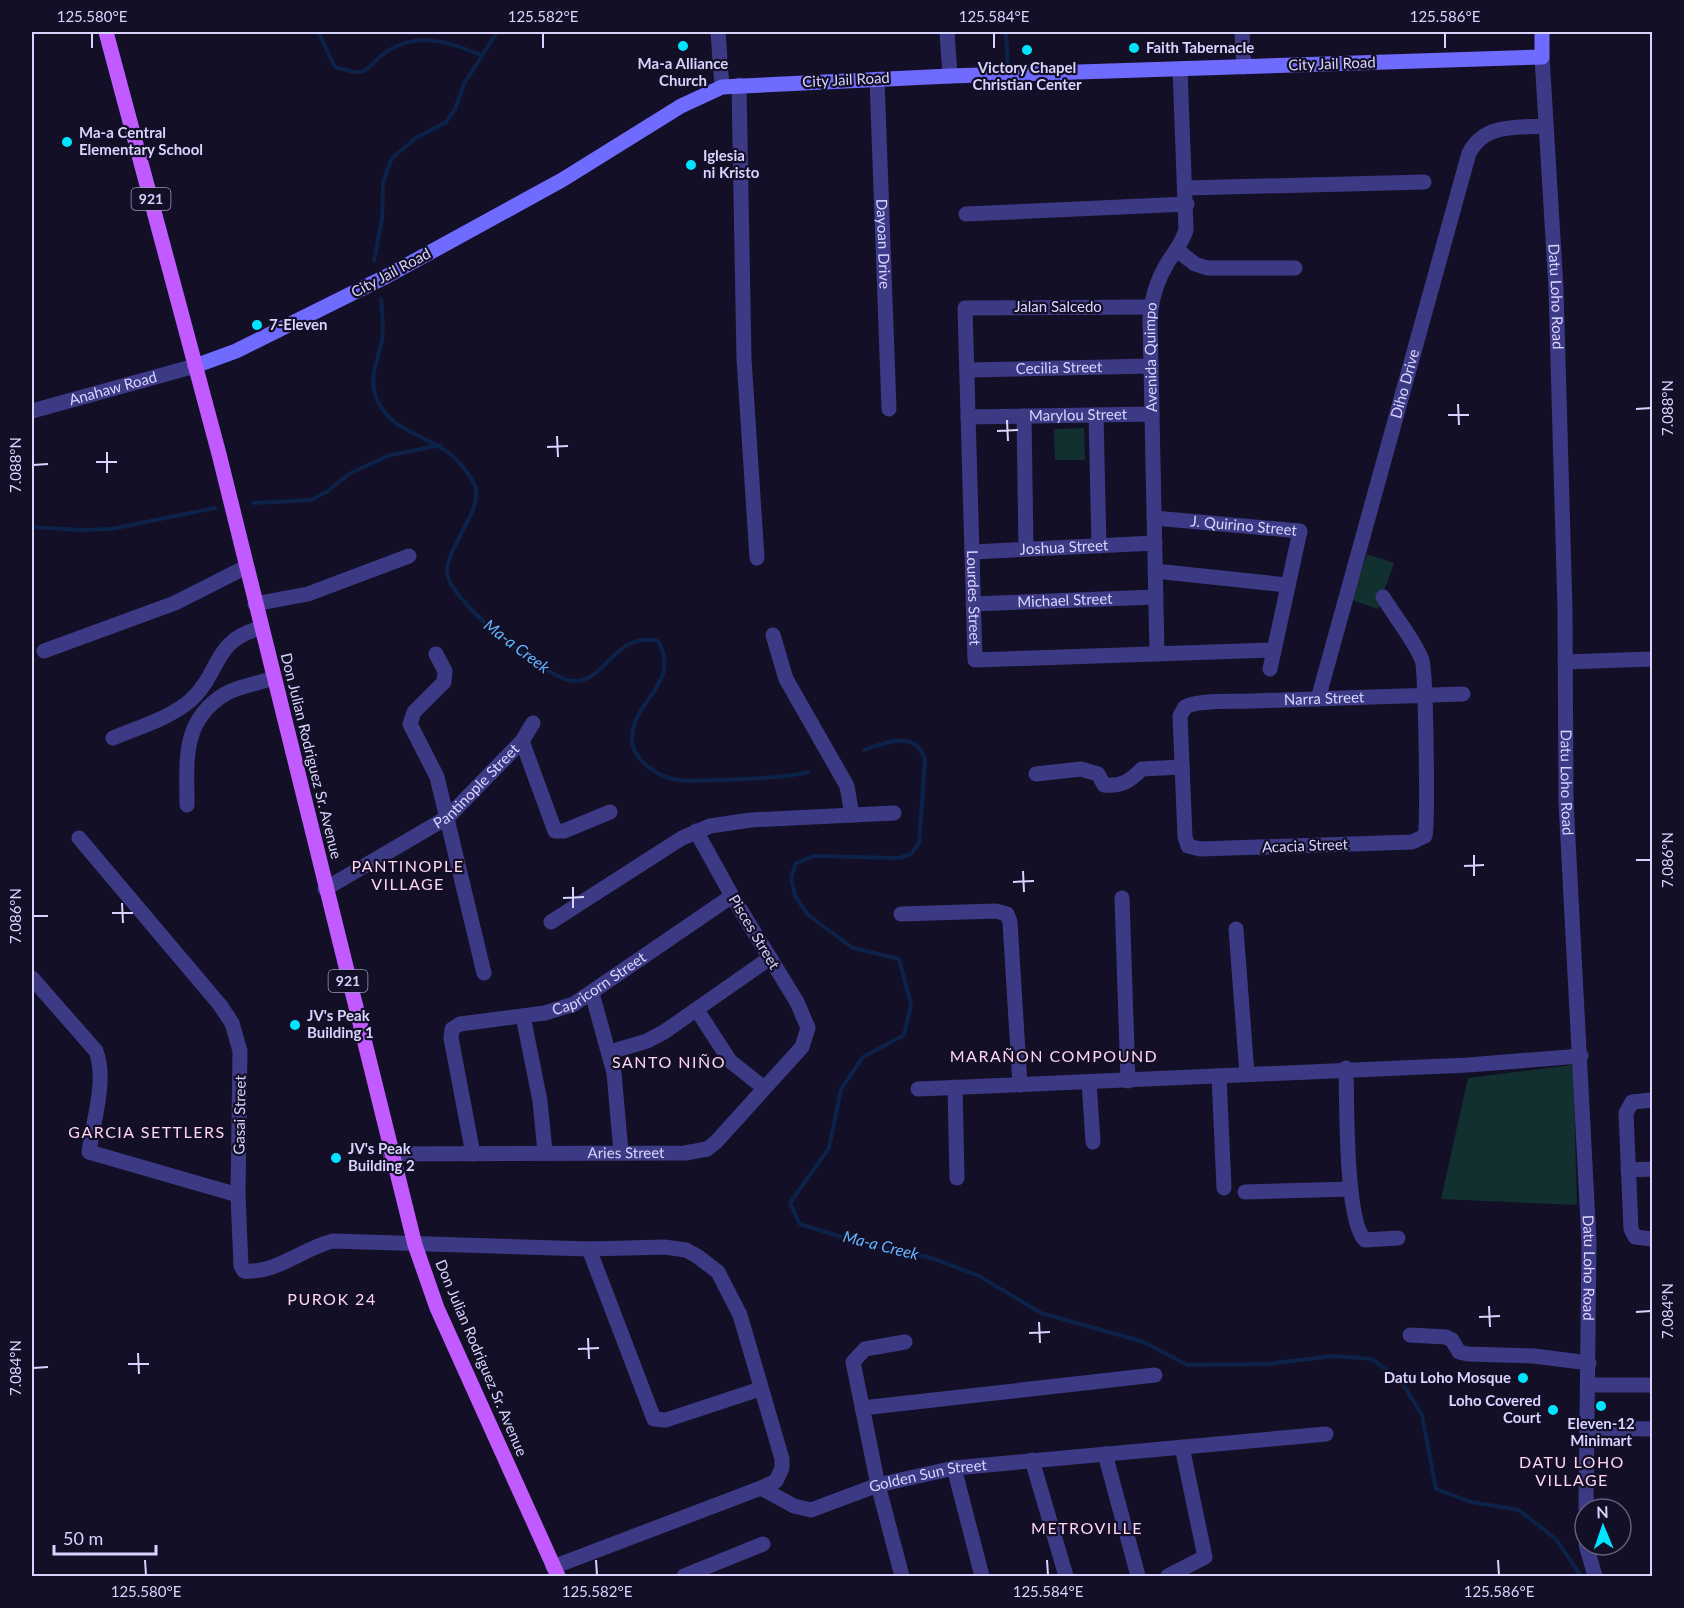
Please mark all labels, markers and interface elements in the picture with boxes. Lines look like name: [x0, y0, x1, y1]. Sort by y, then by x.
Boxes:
text: 125.580°E: [57, 7, 127, 25]
text: 125.582°E: [508, 7, 578, 25]
text: 125.584°E: [959, 7, 1029, 25]
text: 125.586°E: [1410, 7, 1480, 25]
place label: Faith Tabernacle: [1146, 38, 1254, 56]
marker: Ma-a Alliance Church: [676, 39, 690, 53]
marker: Faith Tabernacle: [1127, 41, 1141, 55]
marker: Victory Chapel Christian Center: [1020, 43, 1034, 57]
street label: City Jail Road: [1288, 52, 1376, 74]
place label: Ma-a Alliance Church: [638, 54, 728, 89]
place label: Victory Chapel Christian Center: [972, 58, 1082, 93]
street label: City Jail Road: [802, 68, 890, 90]
place label: Ma-a Central Elementary School: [79, 123, 203, 158]
marker: Ma-a Central Elementary School: [60, 135, 74, 149]
place label: Iglesia ni Kristo: [703, 146, 760, 181]
marker: Iglesia ni Kristo: [684, 158, 698, 172]
road number: 921: [132, 188, 170, 210]
street label: Dayoan Drive: [873, 199, 895, 289]
street label: Datu Loho Road: [1545, 243, 1568, 350]
street label: City Jail Road: [348, 244, 433, 301]
street label: Jalan Salcedo: [1014, 297, 1102, 315]
street label: Avenida Quimpo: [1140, 301, 1160, 412]
place label: 7-Eleven: [269, 315, 328, 333]
marker: 7-Eleven: [250, 318, 264, 332]
street label: Diho Drive: [1386, 347, 1422, 420]
street label: Cecilia Street: [1015, 357, 1103, 377]
street label: Anahaw Road: [67, 367, 159, 408]
text: 7.088°N: [1658, 380, 1676, 436]
street label: Marylou Street: [1029, 404, 1128, 424]
text: 7.088°N: [6, 437, 24, 493]
street label: J. Quirino Street: [1190, 511, 1298, 539]
street label: Joshua Street: [1019, 535, 1109, 558]
street label: Lourdes Street: [964, 550, 985, 646]
street label: Michael Street: [1017, 589, 1113, 610]
water label: Ma-a Creek: [481, 615, 554, 677]
street label: Don Julian Rodriguez Sr. Avenue: [278, 651, 346, 861]
street label: Narra Street: [1284, 687, 1365, 708]
street label: Datu Loho Road: [1558, 729, 1578, 836]
street label: Pantinople Street: [430, 739, 523, 832]
text: 7.086°N: [1658, 832, 1676, 888]
street label: Acacia Street: [1262, 834, 1349, 855]
district label: PANTINOPLE VILLAGE: [352, 856, 464, 893]
text: 7.086°N: [6, 888, 24, 944]
street label: Pisces Street: [726, 891, 784, 973]
street label: Capricorn Street: [550, 947, 649, 1018]
road number: 921: [328, 970, 368, 992]
place label: JV's Peak Building 1: [307, 1006, 374, 1041]
marker: JV's Peak Building 1: [288, 1018, 302, 1032]
district label: MARAÑON COMPOUND: [950, 1046, 1158, 1065]
district label: SANTO NIÑO: [612, 1052, 726, 1071]
street label: Gasai Street: [229, 1075, 249, 1155]
district label: GARCIA SETTLERS: [68, 1122, 226, 1141]
place label: JV's Peak Building 2: [348, 1139, 415, 1174]
street label: Aries Street: [587, 1143, 665, 1161]
marker: JV's Peak Building 2: [329, 1151, 343, 1165]
street label: Datu Loho Road: [1580, 1214, 1599, 1321]
water label: Ma-a Creek: [841, 1226, 921, 1263]
street label: Don Julian Rodriguez Sr. Avenue: [432, 1257, 532, 1459]
text: 7.084°N: [1658, 1283, 1676, 1339]
district label: PUROK 24: [287, 1289, 377, 1308]
text: 7.084°N: [6, 1340, 24, 1396]
place label: Datu Loho Mosque: [1384, 1368, 1511, 1386]
marker: Datu Loho Mosque: [1516, 1371, 1530, 1385]
place label: Loho Covered Court: [1449, 1391, 1541, 1426]
marker: Eleven-12 Minimart: [1594, 1399, 1608, 1413]
marker: Loho Covered Court: [1546, 1403, 1560, 1417]
place label: Eleven-12 Minimart: [1567, 1414, 1635, 1449]
district label: DATU LOHO VILLAGE: [1519, 1452, 1625, 1489]
street label: Golden Sun Street: [866, 1455, 988, 1496]
north arrow: [1573, 1497, 1633, 1557]
text: N: [1596, 1502, 1609, 1521]
scale bar: [54, 1518, 156, 1556]
district label: METROVILLE: [1031, 1518, 1143, 1537]
text: 50 m: [63, 1527, 103, 1549]
text: 125.580°E: [111, 1582, 181, 1600]
text: 125.582°E: [562, 1582, 632, 1600]
text: 125.584°E: [1013, 1582, 1083, 1600]
text: 125.586°E: [1464, 1582, 1534, 1600]

